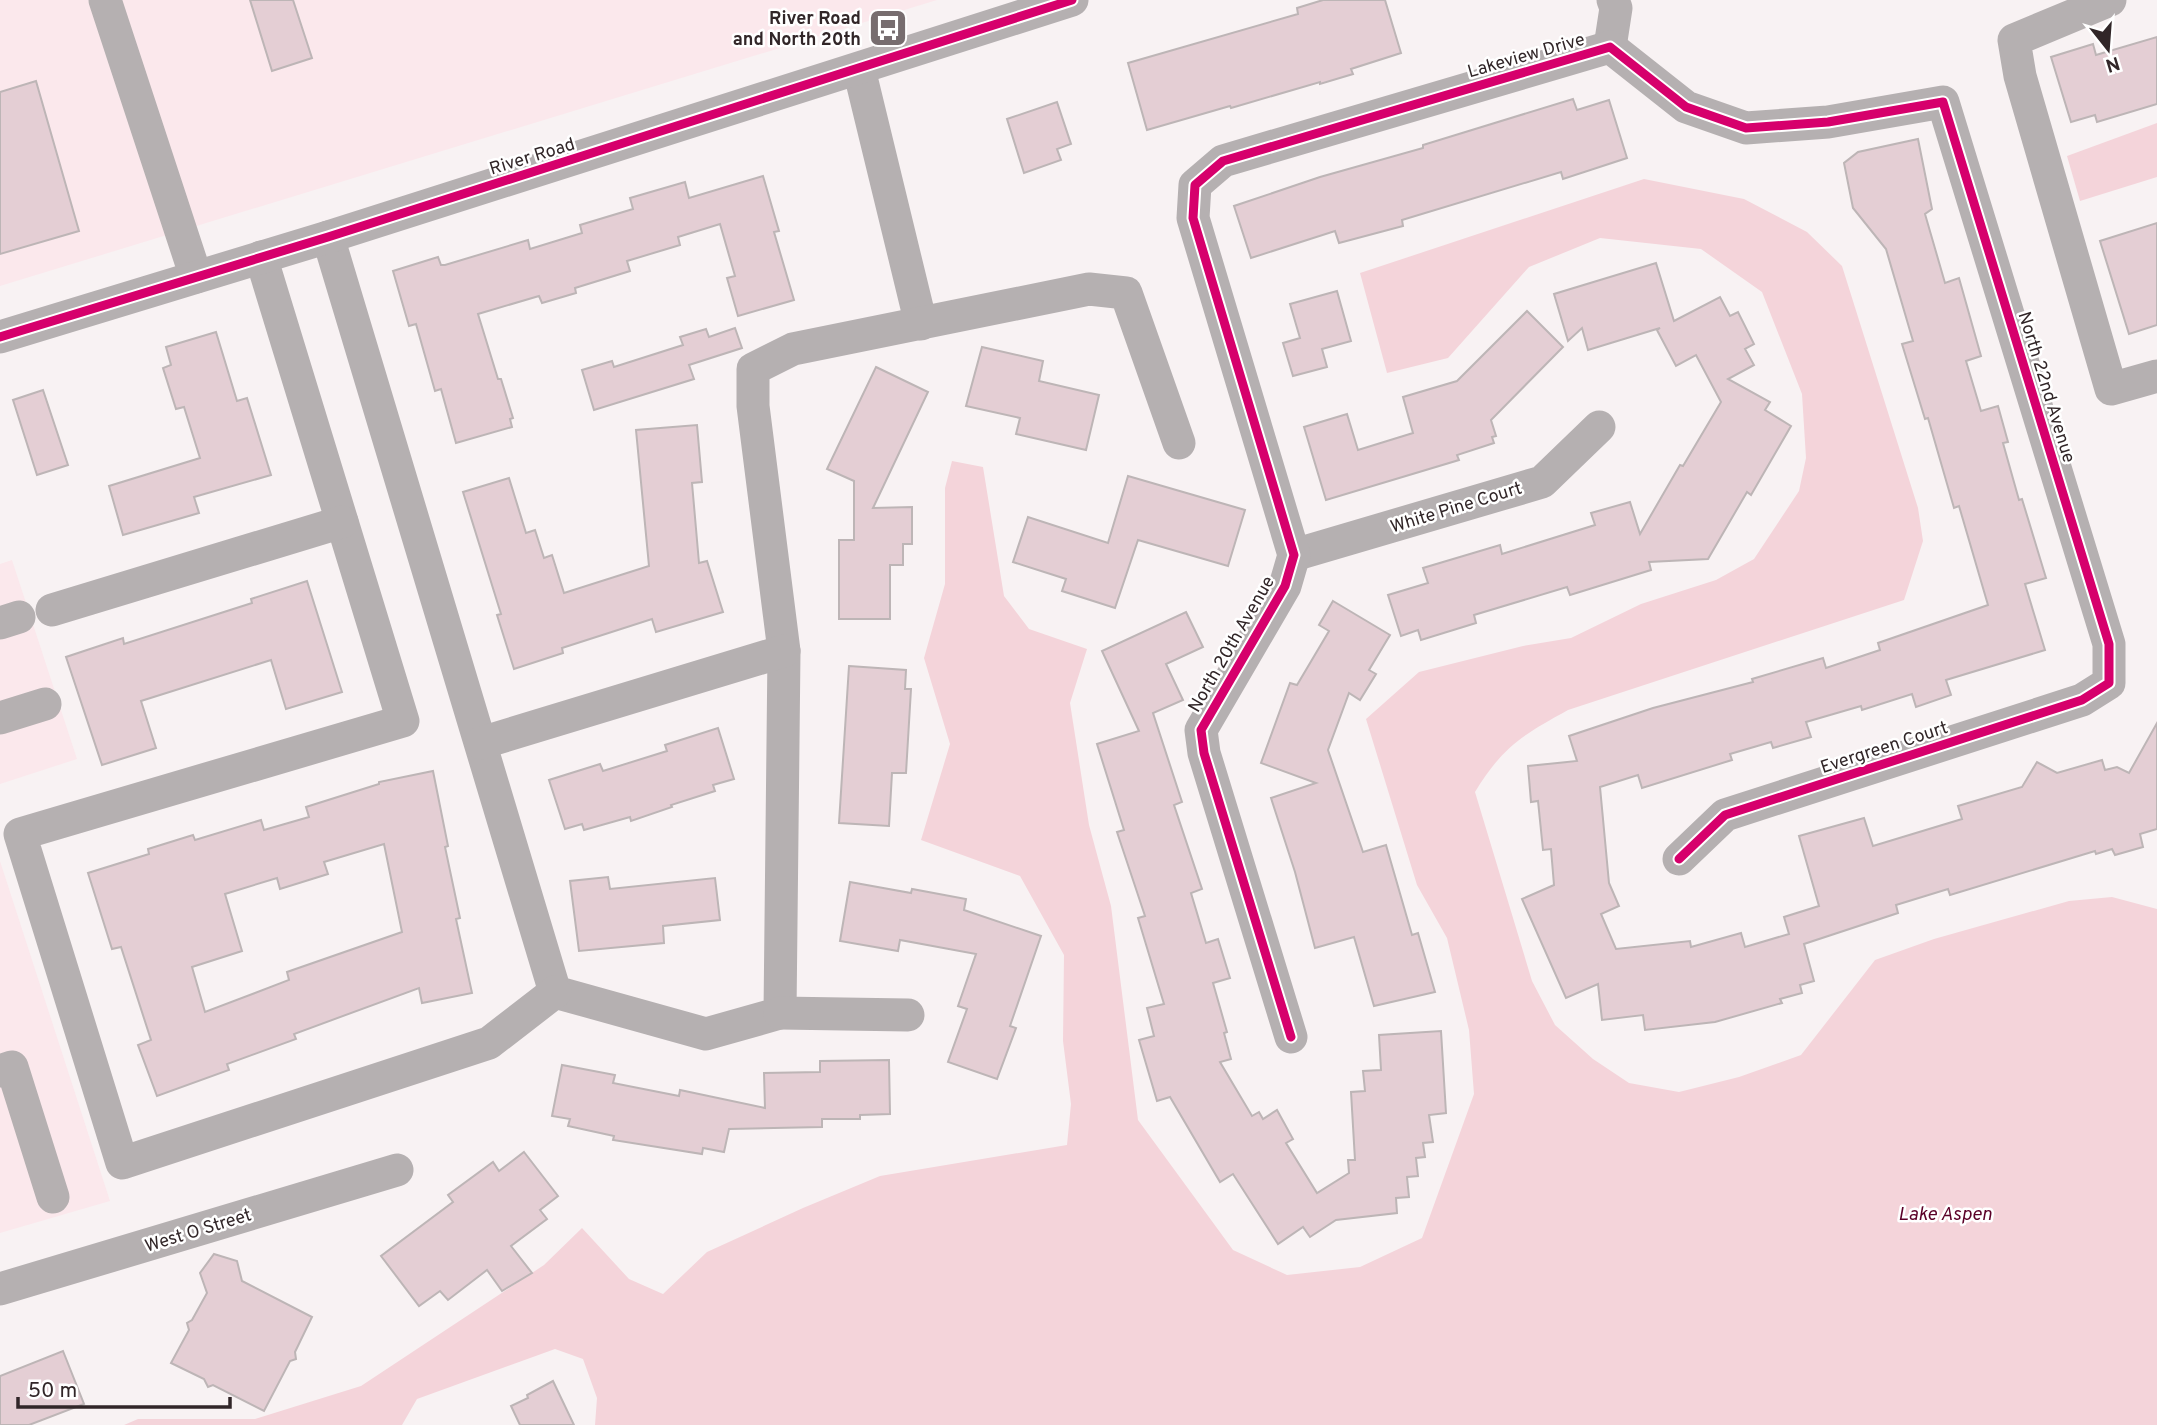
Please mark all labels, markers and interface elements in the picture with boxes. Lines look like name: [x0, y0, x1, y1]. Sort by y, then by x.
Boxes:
bus stop icon: River Road and North 20th: [867, 7, 909, 49]
place label: River Road and North 20th: [733, 8, 861, 52]
north arrow: [2073, 14, 2143, 84]
street label: Lakeview Drive: [1465, 29, 1588, 84]
text: N: [2102, 50, 2122, 77]
street label: River Road: [487, 134, 578, 181]
street label: North 22nd Avenue: [2012, 309, 2080, 466]
street label: White Pine Court: [1388, 477, 1525, 539]
street label: North 20th Avenue: [1184, 572, 1281, 717]
street label: Evergreen Court: [1818, 717, 1951, 780]
water label: Lake Aspen: [1898, 1203, 1993, 1227]
street label: West O Street: [142, 1204, 255, 1259]
scale bar: [18, 1366, 229, 1410]
text: 50 m: [28, 1378, 77, 1405]

